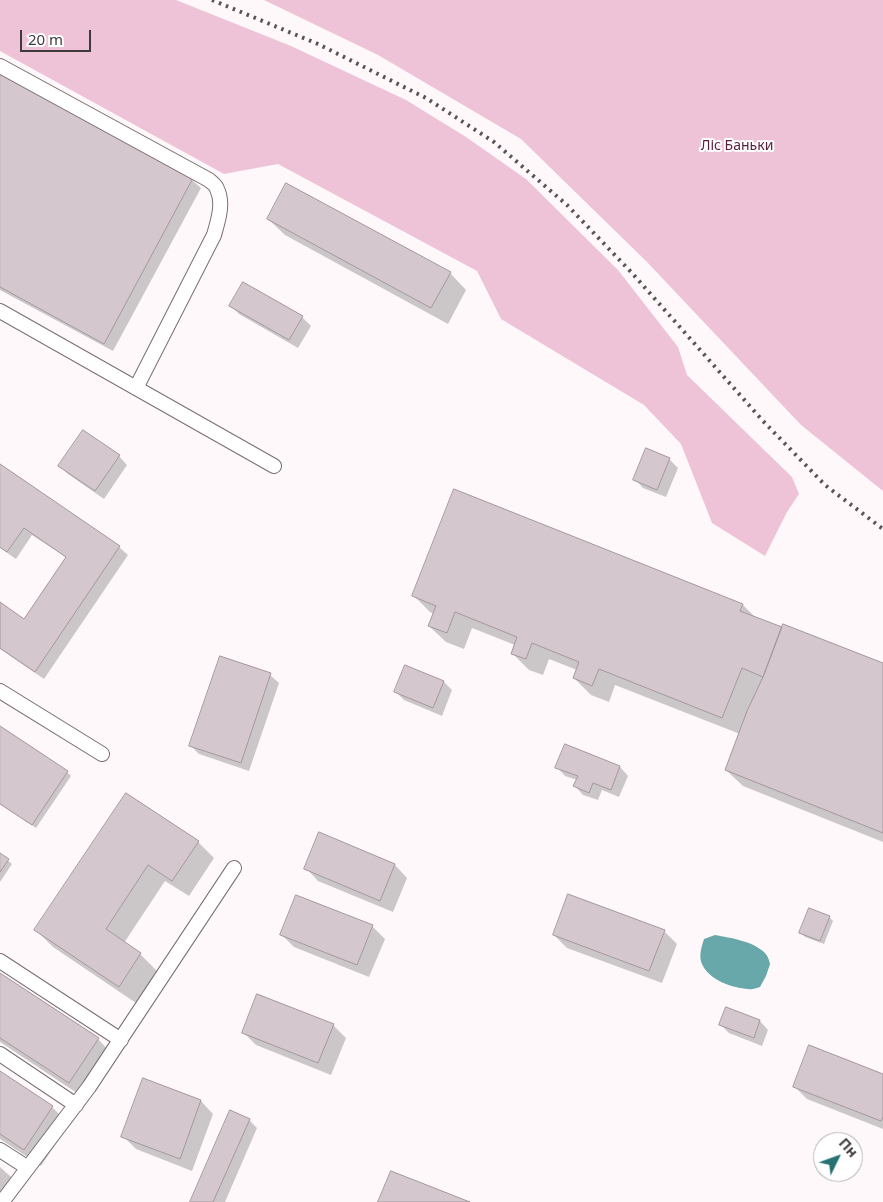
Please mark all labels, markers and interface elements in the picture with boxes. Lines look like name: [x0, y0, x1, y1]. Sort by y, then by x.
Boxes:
scale bar: [22, 20, 94, 52]
text: 20 m: [28, 29, 63, 49]
park label: Ліс Баньки: [701, 138, 773, 154]
north arrow: [813, 1132, 863, 1182]
text: Пн: [835, 1134, 862, 1161]

